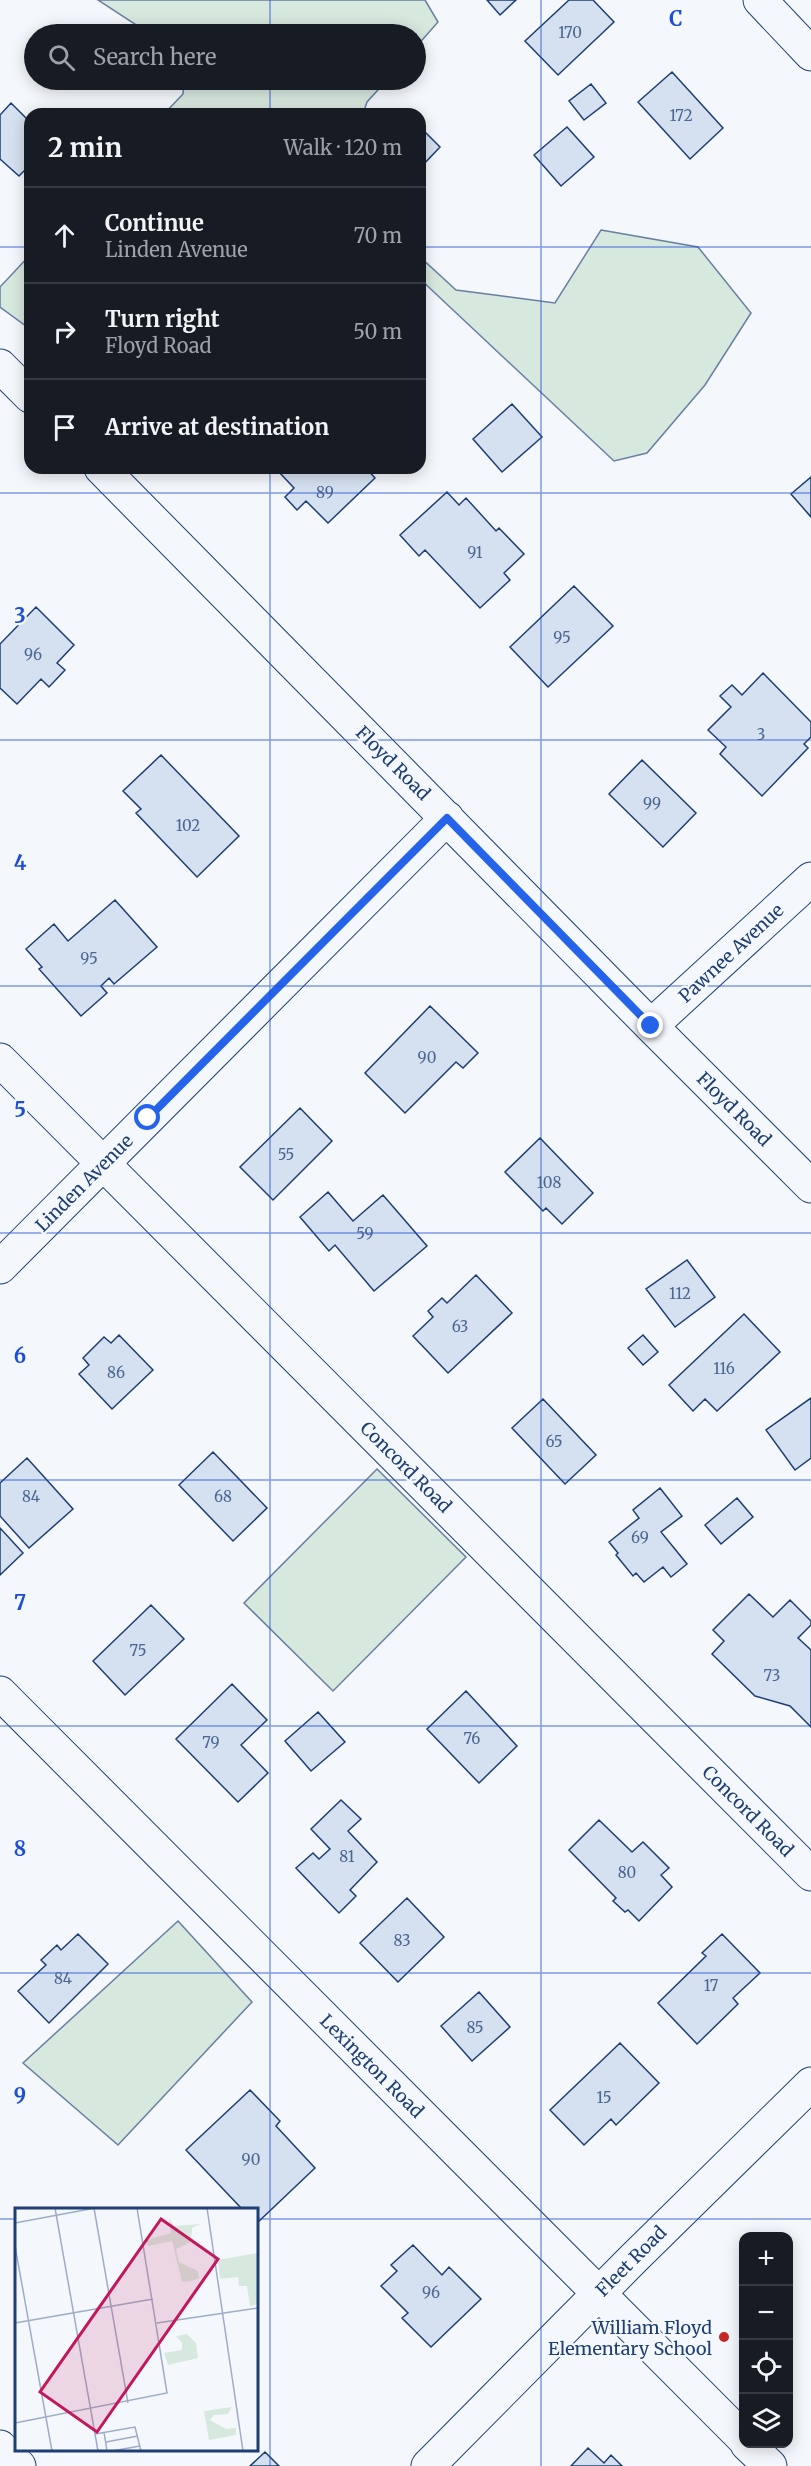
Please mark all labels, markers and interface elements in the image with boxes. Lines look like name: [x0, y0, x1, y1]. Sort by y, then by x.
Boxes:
text: C: [669, 6, 683, 31]
house number: 170: [558, 23, 582, 42]
search box: [24, 24, 426, 90]
icon: search: [45, 41, 78, 74]
text: Search here: [93, 43, 216, 71]
house number: 172: [669, 106, 693, 125]
text: 2 min: [48, 131, 122, 164]
text: Walk · 120 m: [284, 135, 402, 160]
text: Continue: [105, 209, 204, 237]
icon: ahead: [48, 219, 81, 252]
text: 70 m: [354, 223, 402, 248]
text: Linden Avenue: [105, 237, 248, 262]
text: Turn right: [105, 305, 219, 333]
icon: right: [48, 315, 81, 348]
text: 50 m: [353, 319, 402, 344]
text: Floyd Road: [105, 333, 212, 358]
icon: arrive: [48, 411, 81, 444]
text: Arrive at destination: [105, 413, 329, 441]
house number: 89: [316, 483, 334, 502]
house number: 91: [467, 543, 483, 562]
text: 3: [14, 603, 26, 628]
house number: 95: [553, 628, 571, 647]
house number: 96: [24, 645, 42, 664]
street label: Floyd Road: [351, 721, 435, 805]
house number: 3: [757, 725, 765, 744]
house number: 99: [643, 794, 661, 813]
house number: 102: [176, 816, 200, 835]
text: 4: [14, 850, 27, 875]
street label: Pawnee Avenue: [674, 899, 788, 1007]
house number: 95: [80, 949, 98, 968]
route end: [637, 1012, 663, 1038]
house number: 90: [418, 1048, 436, 1067]
street label: Floyd Road: [692, 1067, 776, 1151]
text: 5: [14, 1097, 26, 1122]
route start: [134, 1104, 160, 1130]
street label: Linden Avenue: [30, 1129, 138, 1237]
house number: 55: [278, 1145, 294, 1164]
house number: 108: [537, 1173, 561, 1192]
house number: 59: [356, 1224, 374, 1243]
house number: 112: [669, 1284, 691, 1303]
house number: 63: [452, 1317, 468, 1336]
text: 6: [14, 1343, 26, 1368]
house number: 116: [713, 1359, 735, 1378]
house number: 86: [107, 1363, 125, 1382]
street label: Concord Road: [356, 1417, 457, 1518]
house number: 65: [545, 1432, 563, 1451]
house number: 84: [22, 1487, 40, 1506]
house number: 68: [214, 1487, 232, 1506]
house number: 69: [631, 1528, 649, 1547]
text: 7: [14, 1590, 26, 1615]
house number: 75: [130, 1641, 146, 1660]
house number: 73: [764, 1666, 780, 1685]
house number: 76: [464, 1729, 480, 1748]
house number: 79: [202, 1733, 220, 1752]
street label: Concord Road: [698, 1761, 799, 1862]
text: 8: [14, 1836, 26, 1861]
house number: 81: [339, 1847, 355, 1866]
house number: 80: [618, 1863, 636, 1882]
house number: 83: [394, 1931, 411, 1950]
house number: 84: [54, 1969, 72, 1988]
house number: 17: [704, 1976, 719, 1995]
street label: Lexington Road: [315, 2009, 429, 2123]
house number: 85: [466, 2018, 484, 2037]
text: 9: [14, 2083, 26, 2108]
house number: 15: [596, 2088, 612, 2107]
house number: 90: [242, 2150, 260, 2169]
inset map: [15, 2208, 258, 2451]
street label: Fleet Road: [591, 2221, 671, 2301]
map controls: [739, 2232, 793, 2448]
button: +: [739, 2232, 793, 2286]
house number: 96: [422, 2283, 440, 2302]
button: −: [739, 2286, 793, 2340]
place label: William Floyd Elementary School: [548, 2316, 712, 2360]
marker: William Floyd Elementary School: [717, 2330, 731, 2344]
button: locate: [739, 2340, 793, 2394]
button: layers: [739, 2394, 793, 2448]

